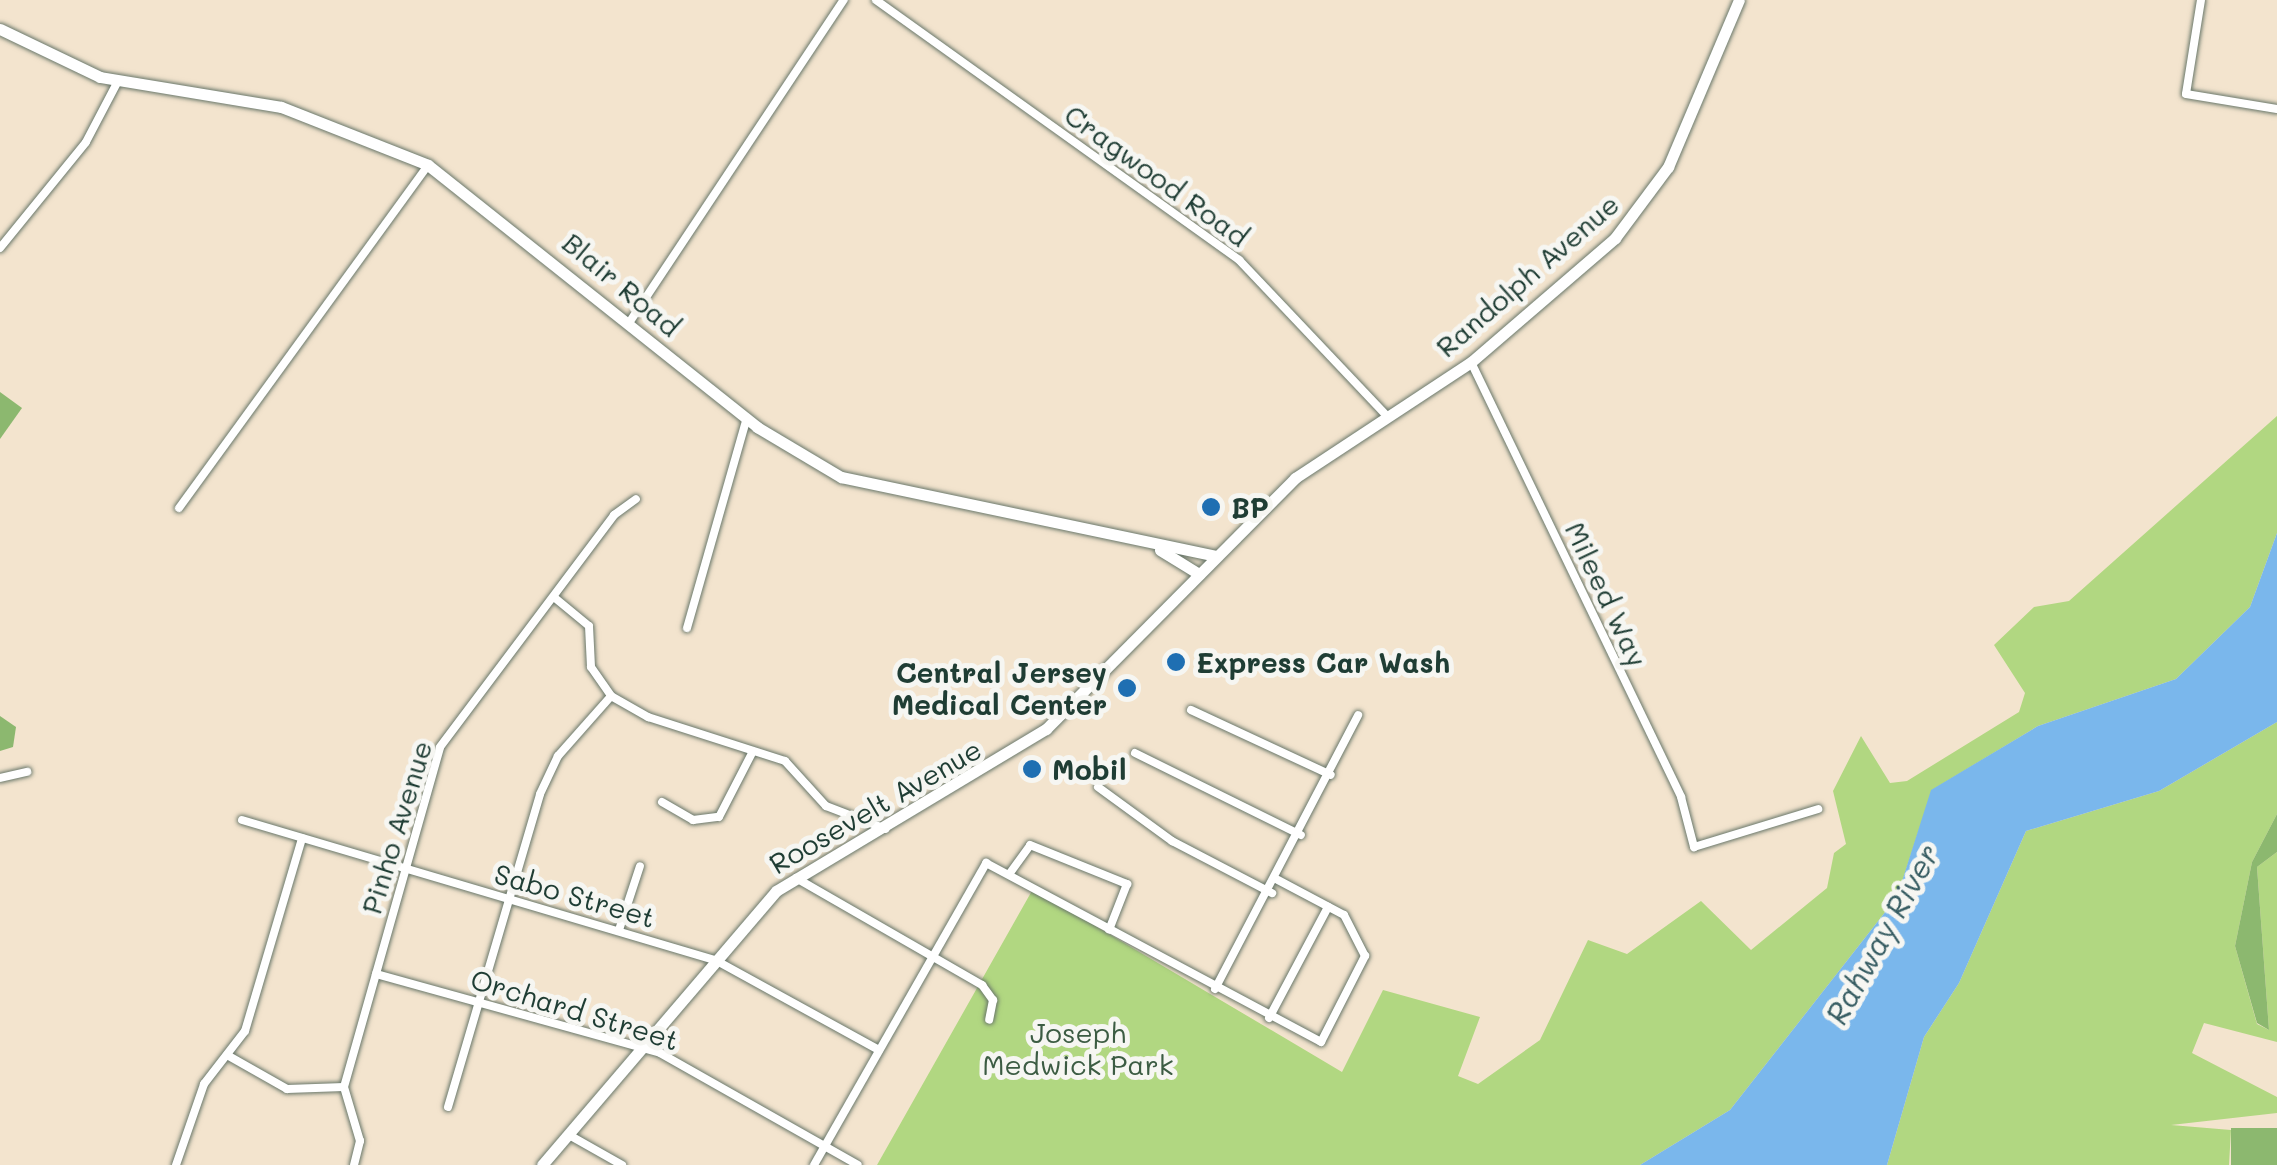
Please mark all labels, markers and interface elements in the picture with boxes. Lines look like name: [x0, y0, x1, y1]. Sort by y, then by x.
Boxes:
street label: Cragwood Road: [1058, 97, 1256, 253]
street label: Randolph Avenue: [1429, 186, 1625, 364]
street label: Blair Road: [556, 225, 688, 343]
place label: BP: [1231, 490, 1269, 524]
marker: BP: [1200, 496, 1222, 518]
street label: Mileed Way: [1559, 516, 1655, 672]
place label: Express Car Wash: [1196, 645, 1450, 679]
marker: Express Car Wash: [1165, 651, 1187, 673]
place label: Central Jersey Medical Center: [892, 655, 1107, 721]
marker: Central Jersey Medical Center: [1116, 677, 1138, 699]
street label: Roosevelt Avenue: [763, 732, 987, 880]
street label: Pinho Avenue: [354, 736, 438, 918]
place label: Mobil: [1052, 752, 1126, 786]
marker: Mobil: [1021, 758, 1043, 780]
water label: Rahway River: [1818, 838, 1946, 1030]
street label: Sabo Street: [491, 856, 659, 934]
street label: Orchard Street: [467, 961, 683, 1057]
park label: Joseph Medwick Park: [982, 1015, 1174, 1081]

